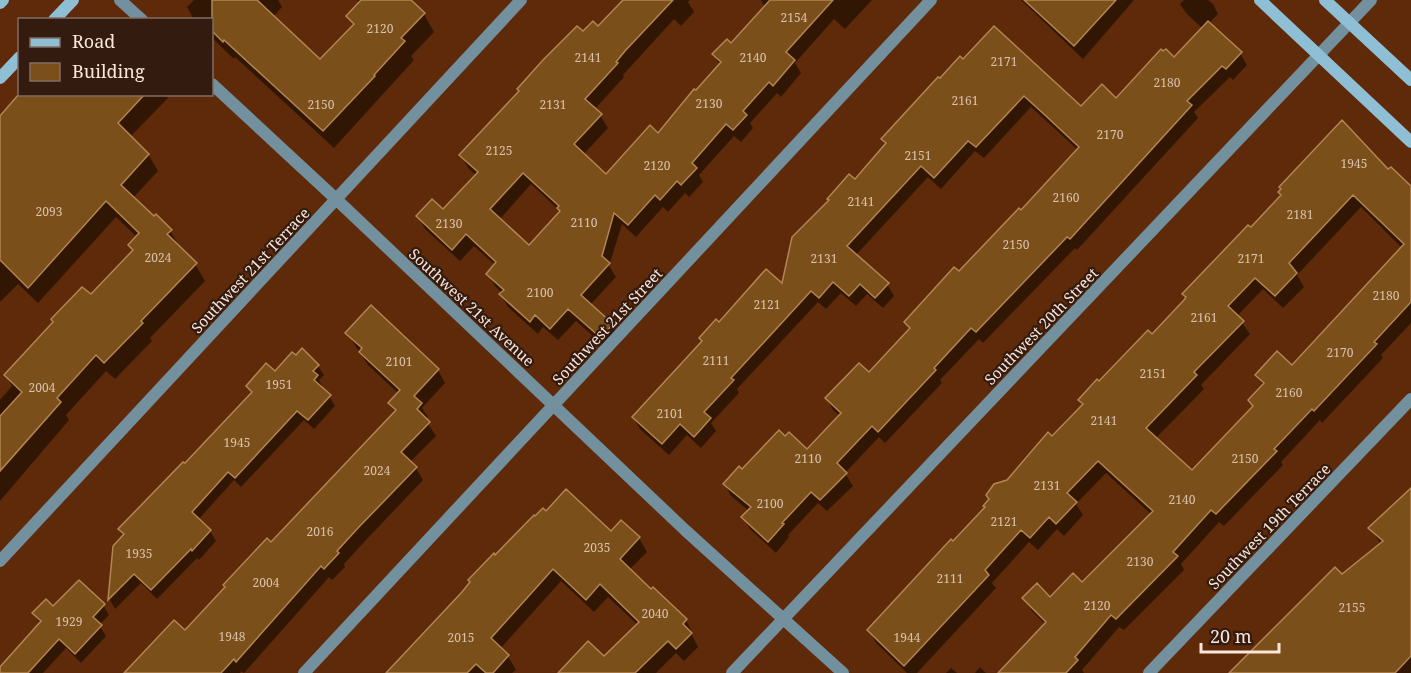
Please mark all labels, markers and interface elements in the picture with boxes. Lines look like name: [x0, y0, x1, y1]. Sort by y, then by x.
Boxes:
house number: 2154: [781, 9, 808, 26]
legend: [18, 18, 213, 96]
house number: 2120: [367, 20, 394, 37]
text: Road: [72, 29, 115, 53]
house number: 2141: [575, 49, 601, 66]
house number: 2140: [740, 49, 767, 66]
house number: 2171: [991, 53, 1017, 70]
text: Building: [72, 59, 145, 83]
house number: 2180: [1154, 74, 1181, 91]
house number: 2161: [952, 92, 978, 109]
house number: 2130: [696, 95, 723, 112]
house number: 2150: [308, 96, 335, 113]
house number: 2131: [540, 96, 566, 113]
house number: 2170: [1097, 126, 1124, 143]
house number: 2125: [486, 142, 512, 159]
house number: 2151: [905, 147, 931, 164]
house number: 1945: [1341, 155, 1367, 172]
house number: 2120: [644, 157, 671, 174]
house number: 2160: [1053, 189, 1080, 206]
house number: 2141: [848, 193, 874, 210]
house number: 2093: [36, 203, 63, 220]
street label: Southwest 21st Terrace: [186, 203, 314, 337]
house number: 2181: [1287, 206, 1313, 223]
house number: 2110: [571, 214, 598, 231]
house number: 2130: [436, 215, 463, 232]
house number: 2150: [1003, 236, 1030, 253]
street label: Southwest 21st Avenue: [405, 244, 539, 370]
house number: 2024: [145, 249, 172, 266]
house number: 2131: [811, 250, 837, 267]
house number: 2171: [1238, 250, 1264, 267]
street label: Southwest 21st Street: [548, 263, 666, 389]
street label: Southwest 20th Street: [980, 263, 1102, 389]
house number: 2100: [527, 284, 554, 301]
house number: 2180: [1373, 287, 1400, 304]
house number: 2121: [754, 296, 780, 313]
house number: 2161: [1191, 309, 1217, 326]
house number: 2170: [1327, 344, 1354, 361]
house number: 2111: [703, 352, 729, 369]
house number: 2101: [386, 353, 412, 370]
house number: 2151: [1140, 365, 1166, 382]
house number: 1951: [266, 376, 292, 393]
house number: 2004: [29, 379, 56, 396]
house number: 2160: [1276, 384, 1303, 401]
house number: 2101: [657, 405, 683, 422]
house number: 2141: [1091, 412, 1117, 429]
house number: 1945: [224, 434, 250, 451]
house number: 2110: [795, 450, 822, 467]
house number: 2150: [1232, 450, 1259, 467]
street label: Southwest 19th Terrace: [1204, 459, 1334, 593]
house number: 2024: [364, 462, 391, 479]
house number: 2131: [1034, 477, 1060, 494]
house number: 2140: [1169, 491, 1196, 508]
house number: 2100: [757, 495, 784, 512]
house number: 2121: [991, 513, 1017, 530]
house number: 2016: [307, 523, 334, 540]
house number: 2035: [584, 539, 610, 556]
house number: 1935: [126, 545, 152, 562]
house number: 2130: [1127, 553, 1154, 570]
house number: 2111: [937, 570, 963, 587]
house number: 2004: [253, 574, 280, 591]
house number: 2120: [1084, 597, 1111, 614]
house number: 2155: [1339, 599, 1365, 616]
house number: 2040: [642, 605, 669, 622]
house number: 1929: [56, 613, 82, 630]
scale bar: [1201, 616, 1279, 654]
text: 20 m: [1210, 624, 1252, 648]
house number: 1948: [219, 628, 246, 645]
house number: 2015: [448, 629, 474, 646]
house number: 1944: [894, 629, 921, 646]

